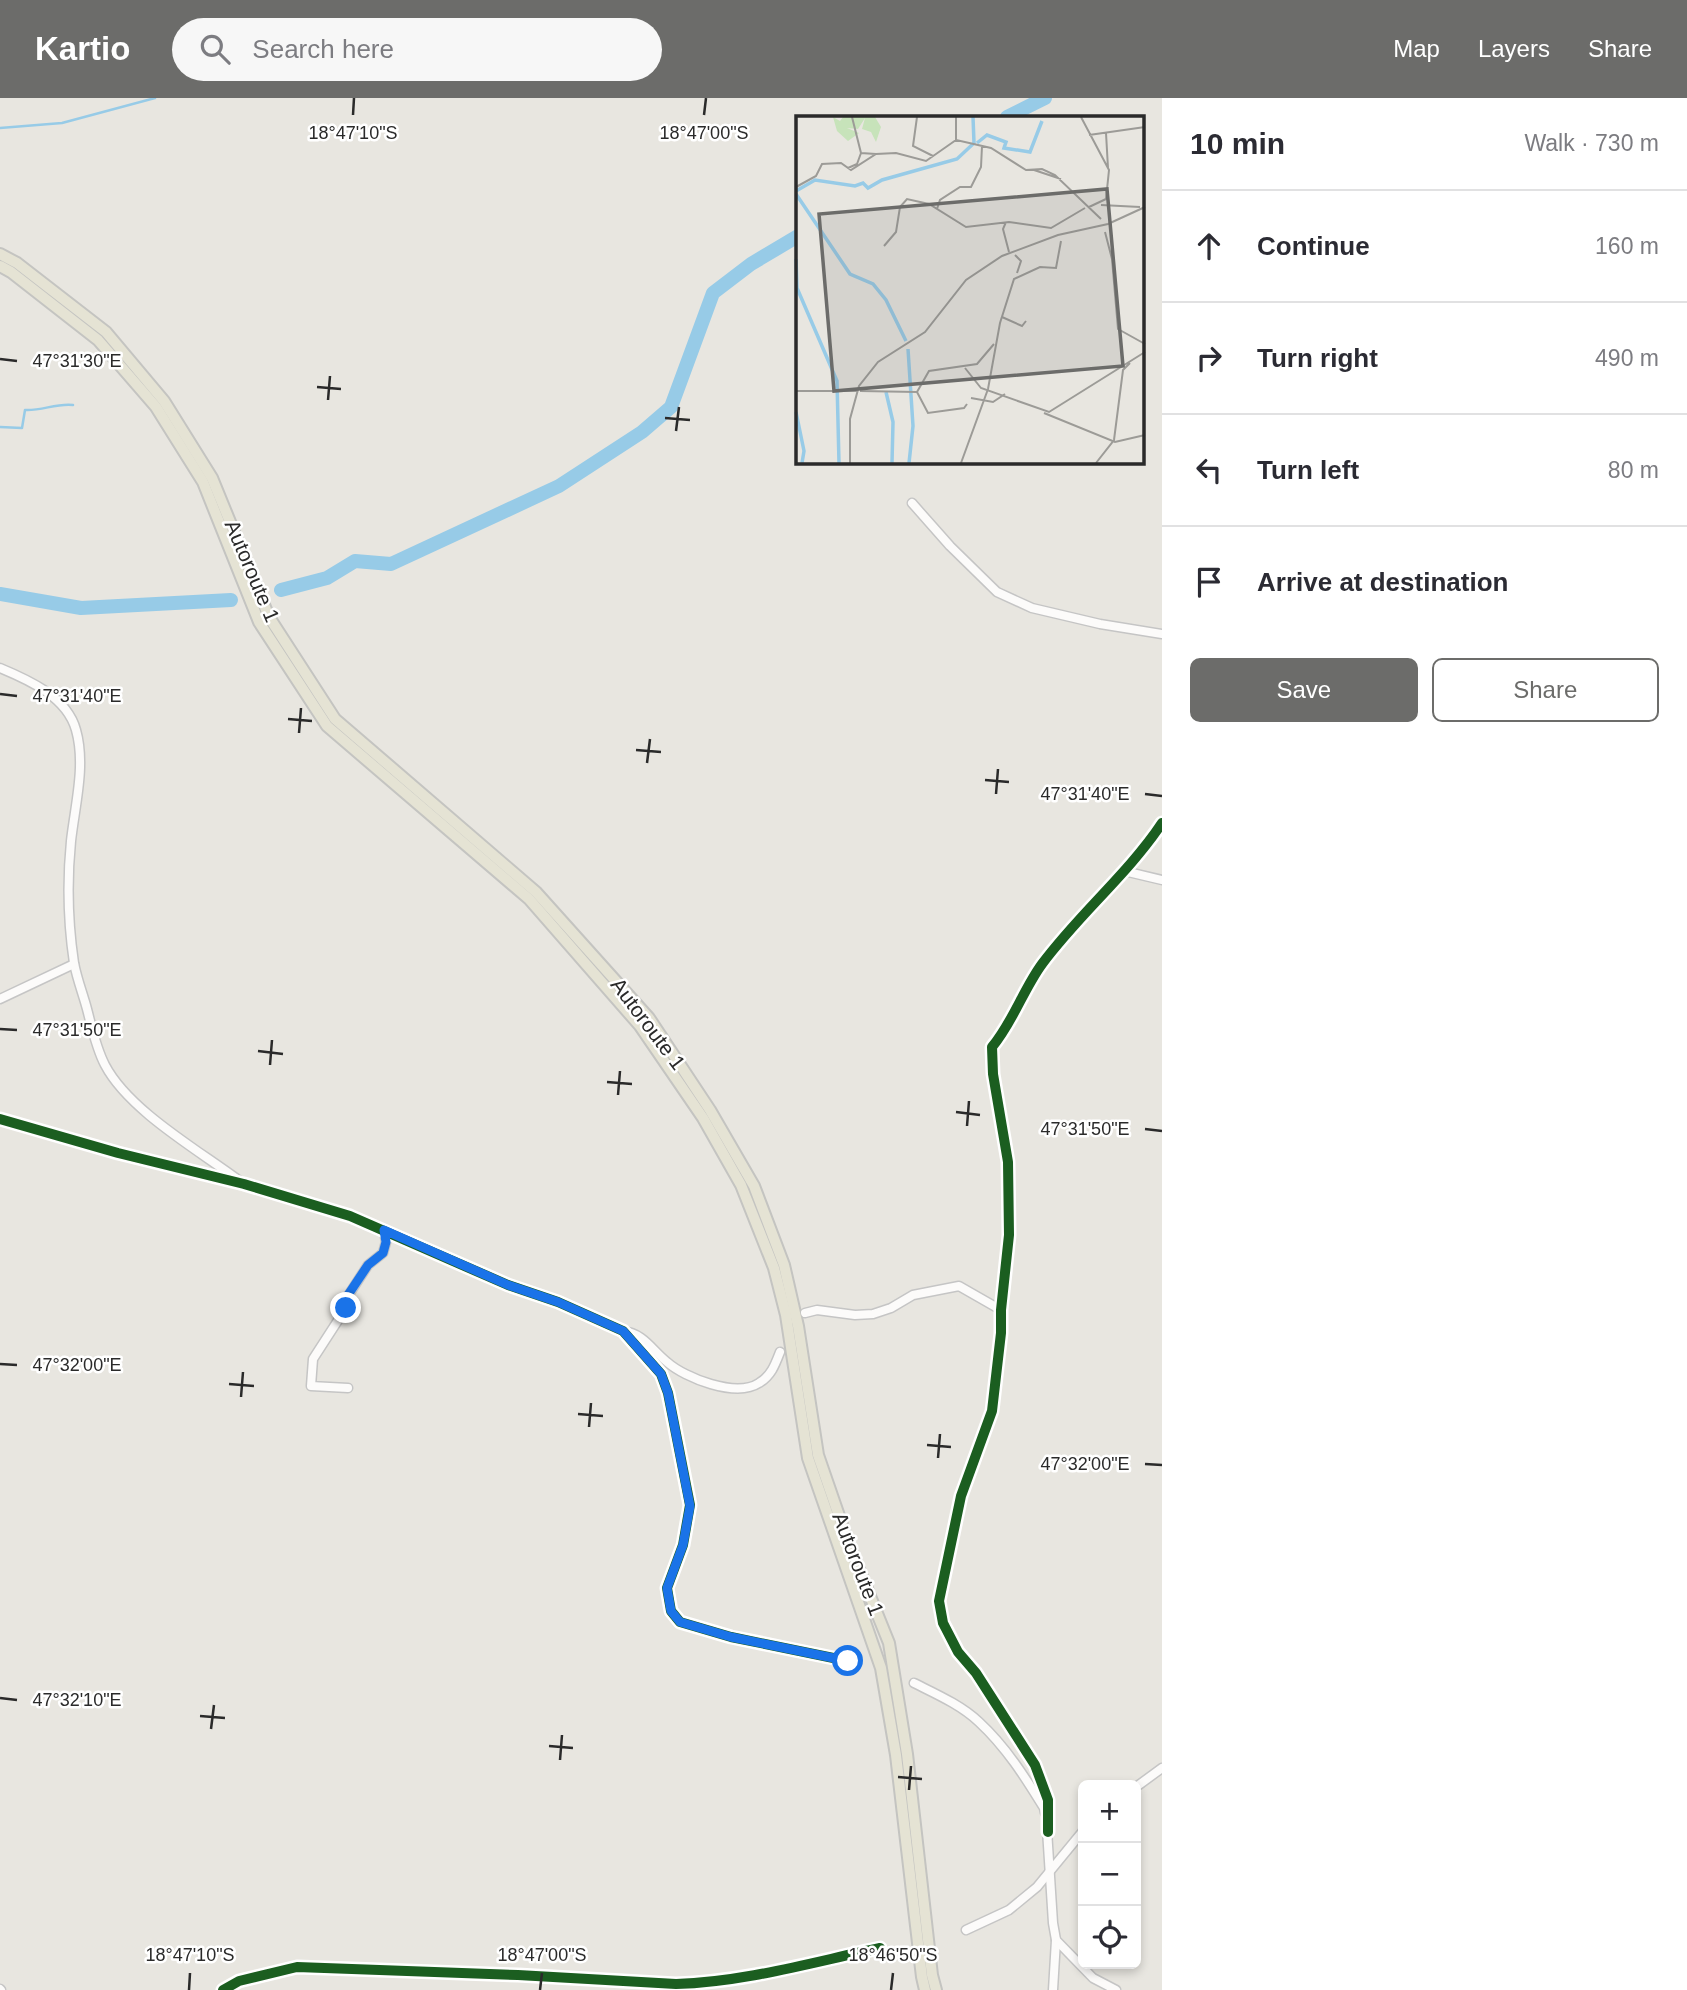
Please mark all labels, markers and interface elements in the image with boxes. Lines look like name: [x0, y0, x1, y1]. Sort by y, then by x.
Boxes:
search box: [172, 18, 662, 81]
text: Kartio: [35, 30, 130, 67]
icon: search: [196, 30, 234, 68]
text: Search here: [252, 34, 394, 64]
text: Map: [1393, 35, 1440, 62]
text: Layers: [1478, 35, 1550, 62]
text: Share: [1588, 35, 1652, 62]
inset map: [796, 116, 1144, 464]
text: 18°47'10"S: [308, 123, 398, 143]
text: 18°47'00"S: [659, 123, 749, 143]
text: 10 min: [1190, 127, 1285, 160]
text: Walk · 730 m: [1524, 130, 1659, 156]
icon: ahead: [1190, 227, 1228, 265]
text: Continue: [1257, 231, 1370, 261]
text: 160 m: [1595, 233, 1659, 259]
icon: right: [1190, 339, 1228, 377]
text: Turn right: [1257, 343, 1378, 373]
text: 490 m: [1595, 345, 1659, 371]
text: 47°31'30"E: [32, 351, 122, 371]
icon: left: [1190, 451, 1228, 489]
text: Turn left: [1257, 455, 1359, 485]
text: 80 m: [1608, 457, 1659, 483]
street label: Autoroute 1: [221, 516, 284, 625]
icon: arrive: [1190, 563, 1228, 601]
text: Arrive at destination: [1257, 567, 1508, 597]
button: Save: [1190, 658, 1418, 722]
button: Share: [1432, 658, 1659, 722]
text: 47°31'40"E: [32, 686, 122, 706]
text: 47°31'40"E: [1040, 784, 1130, 804]
street label: Autoroute 1: [607, 973, 690, 1074]
text: 47°31'50"E: [32, 1020, 122, 1040]
text: 47°31'50"E: [1040, 1119, 1130, 1139]
route end: [330, 1292, 361, 1323]
text: 47°32'00"E: [32, 1355, 122, 1375]
text: 47°32'00"E: [1040, 1454, 1130, 1474]
street label: Autoroute 1: [828, 1509, 889, 1619]
route start: [832, 1645, 863, 1676]
text: 47°32'10"E: [32, 1690, 122, 1710]
map controls: [1078, 1780, 1141, 1969]
button: +: [1078, 1780, 1141, 1843]
button: −: [1078, 1843, 1141, 1906]
button: locate: [1078, 1906, 1141, 1969]
text: 18°47'10"S: [145, 1945, 235, 1965]
text: 18°47'00"S: [497, 1945, 587, 1965]
text: 18°46'50"S: [848, 1945, 938, 1965]

